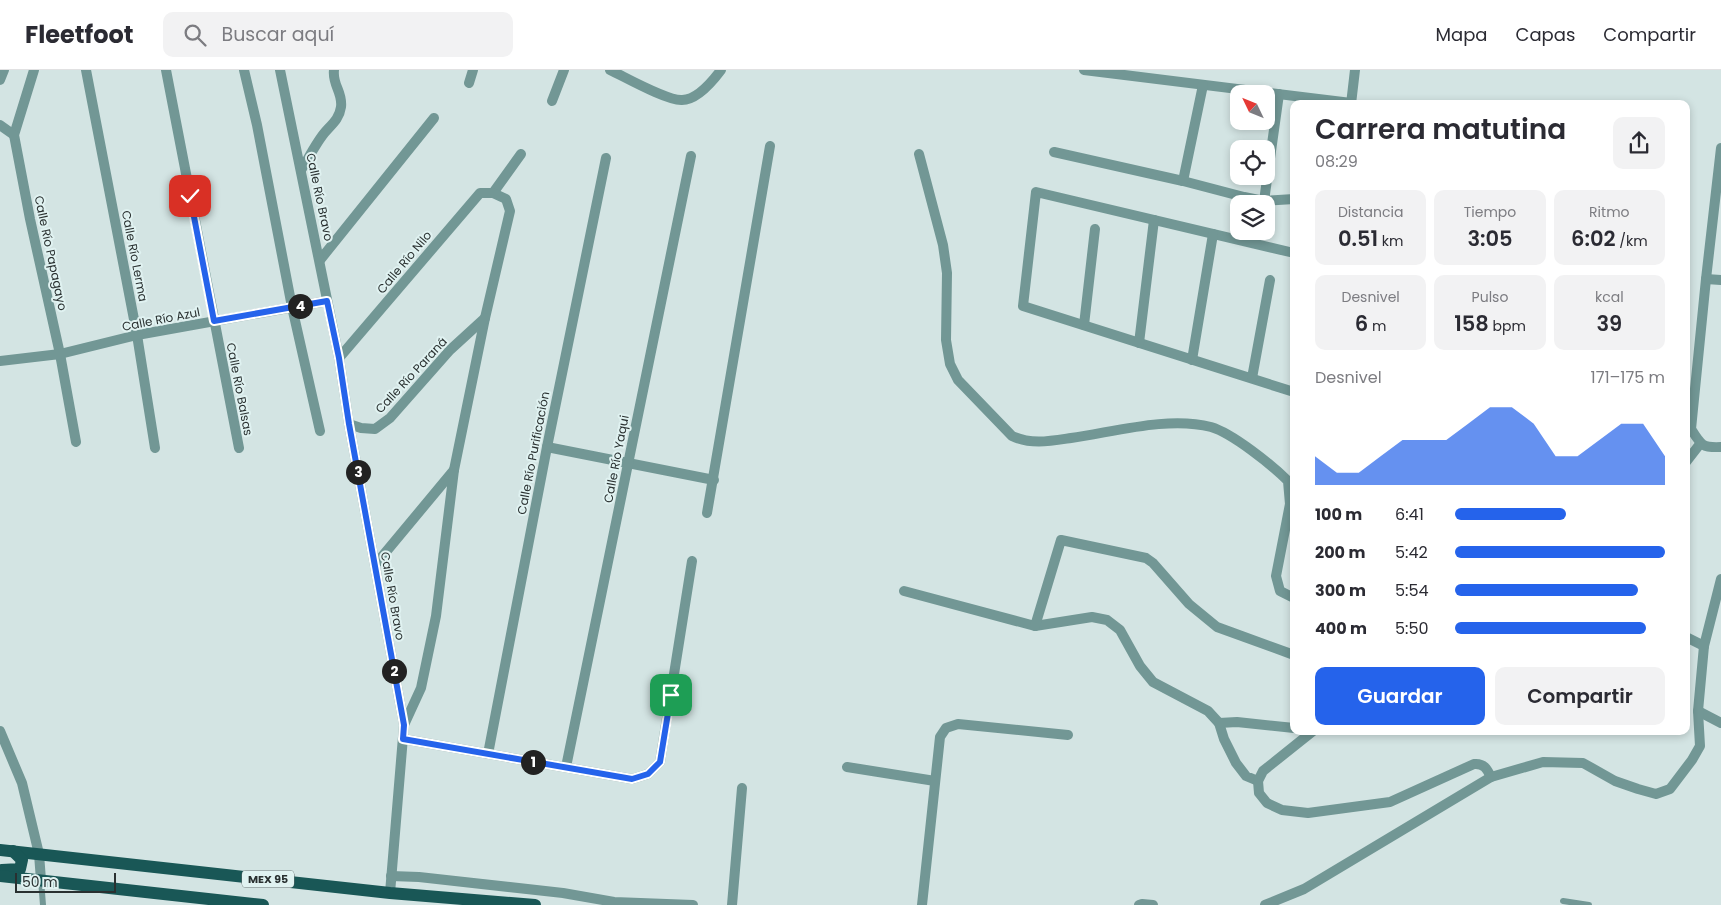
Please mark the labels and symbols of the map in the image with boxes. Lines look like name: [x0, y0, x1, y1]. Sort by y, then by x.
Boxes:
north arrow: [1230, 85, 1275, 130]
street label: Calle Río Bravo: [302, 151, 338, 243]
pin: [169, 175, 211, 217]
street label: Calle Río Papagayo: [31, 194, 72, 312]
street label: Calle Río Lerma: [118, 209, 152, 303]
street label: Calle Río Nilo: [373, 227, 435, 297]
pin: 4: [288, 294, 312, 318]
street label: Calle Río Azul: [120, 303, 202, 335]
street label: Calle Río Paraná: [371, 333, 451, 417]
street label: Calle Río Balsas: [223, 341, 257, 437]
street label: Calle Río Purificación: [513, 390, 553, 516]
street label: Calle Río Yaqui: [599, 414, 633, 504]
pin: 3: [346, 460, 370, 484]
street label: Calle Río Bravo: [377, 550, 409, 642]
pin: 2: [382, 658, 406, 684]
pin: [650, 674, 692, 716]
pin: 1: [520, 750, 546, 774]
scale bar: [15, 870, 116, 893]
road number: MEX 95: [242, 871, 294, 888]

